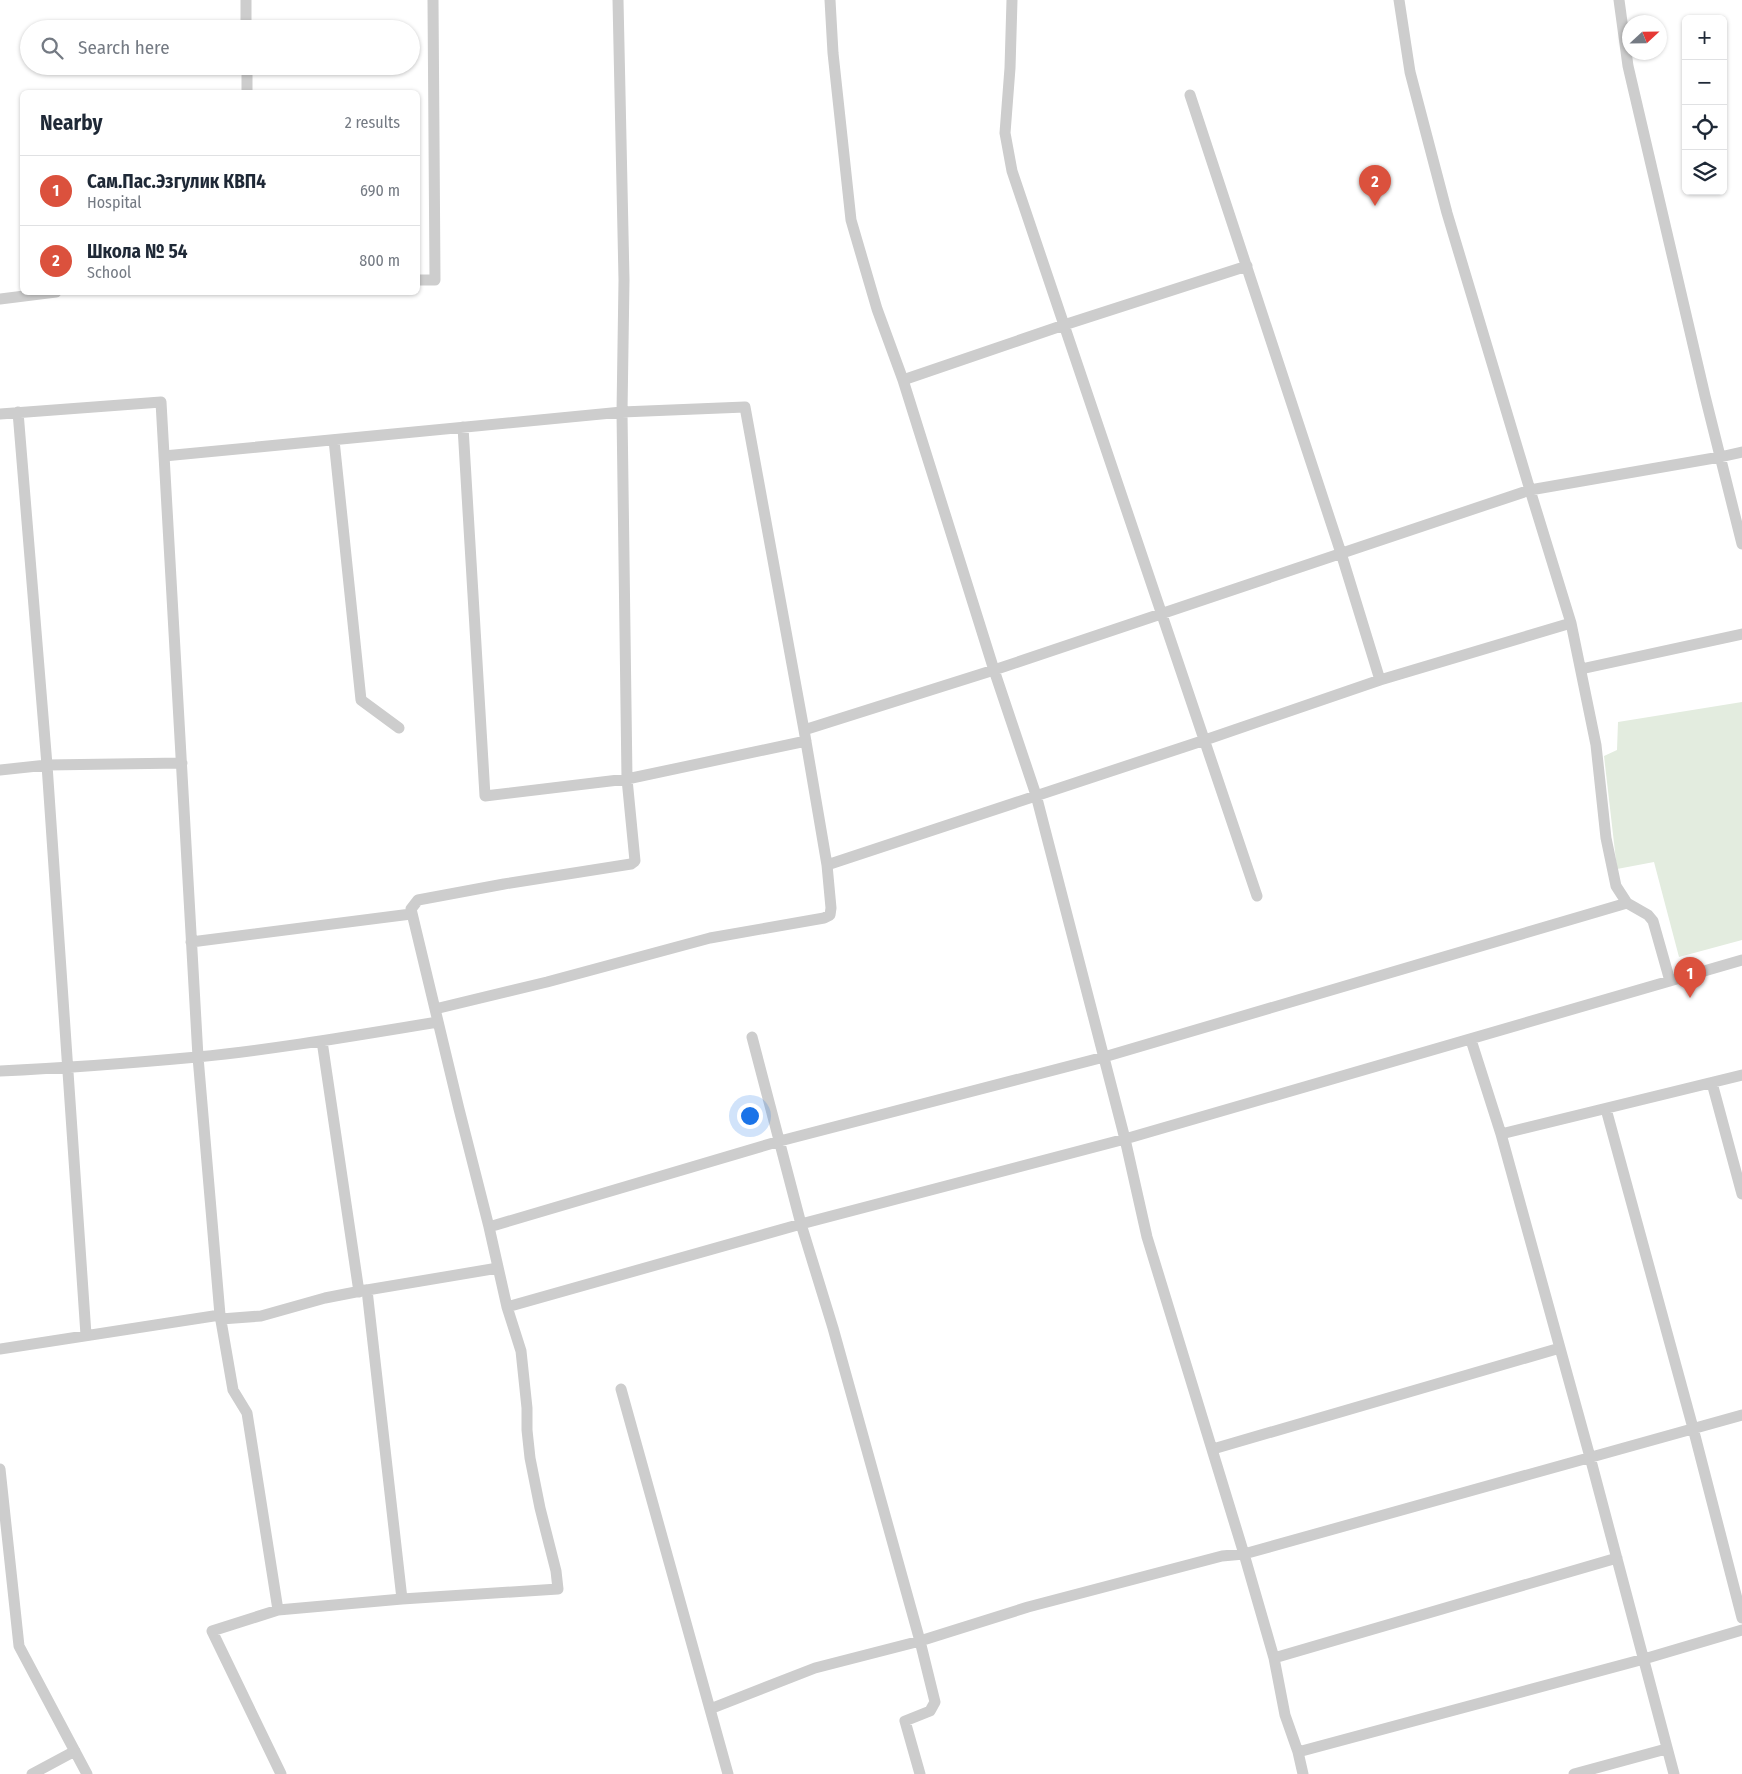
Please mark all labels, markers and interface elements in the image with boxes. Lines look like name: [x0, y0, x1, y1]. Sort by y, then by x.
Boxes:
north arrow: [1622, 15, 1667, 60]
map controls: [1682, 15, 1727, 195]
button: +: [1682, 15, 1727, 60]
search box: [20, 20, 420, 75]
icon: search: [38, 34, 66, 62]
text: Search here: [78, 36, 170, 59]
button: −: [1682, 60, 1727, 105]
button: locate: [1682, 105, 1727, 150]
text: Nearby: [40, 110, 102, 136]
text: 2 results: [345, 113, 400, 132]
button: layers: [1682, 150, 1727, 195]
pin: 2: [1359, 165, 1391, 206]
text: Сам.Пас.Эзгулик КВП4: [87, 170, 266, 193]
text: 1: [53, 181, 59, 200]
text: 690 m: [360, 181, 400, 200]
text: Hospital: [87, 193, 142, 212]
text: Школа № 54: [87, 240, 188, 263]
text: 2: [52, 251, 60, 270]
text: 800 m: [359, 251, 400, 270]
text: School: [87, 263, 131, 282]
pin: 1: [1674, 957, 1706, 998]
your location: [737, 1103, 763, 1129]

